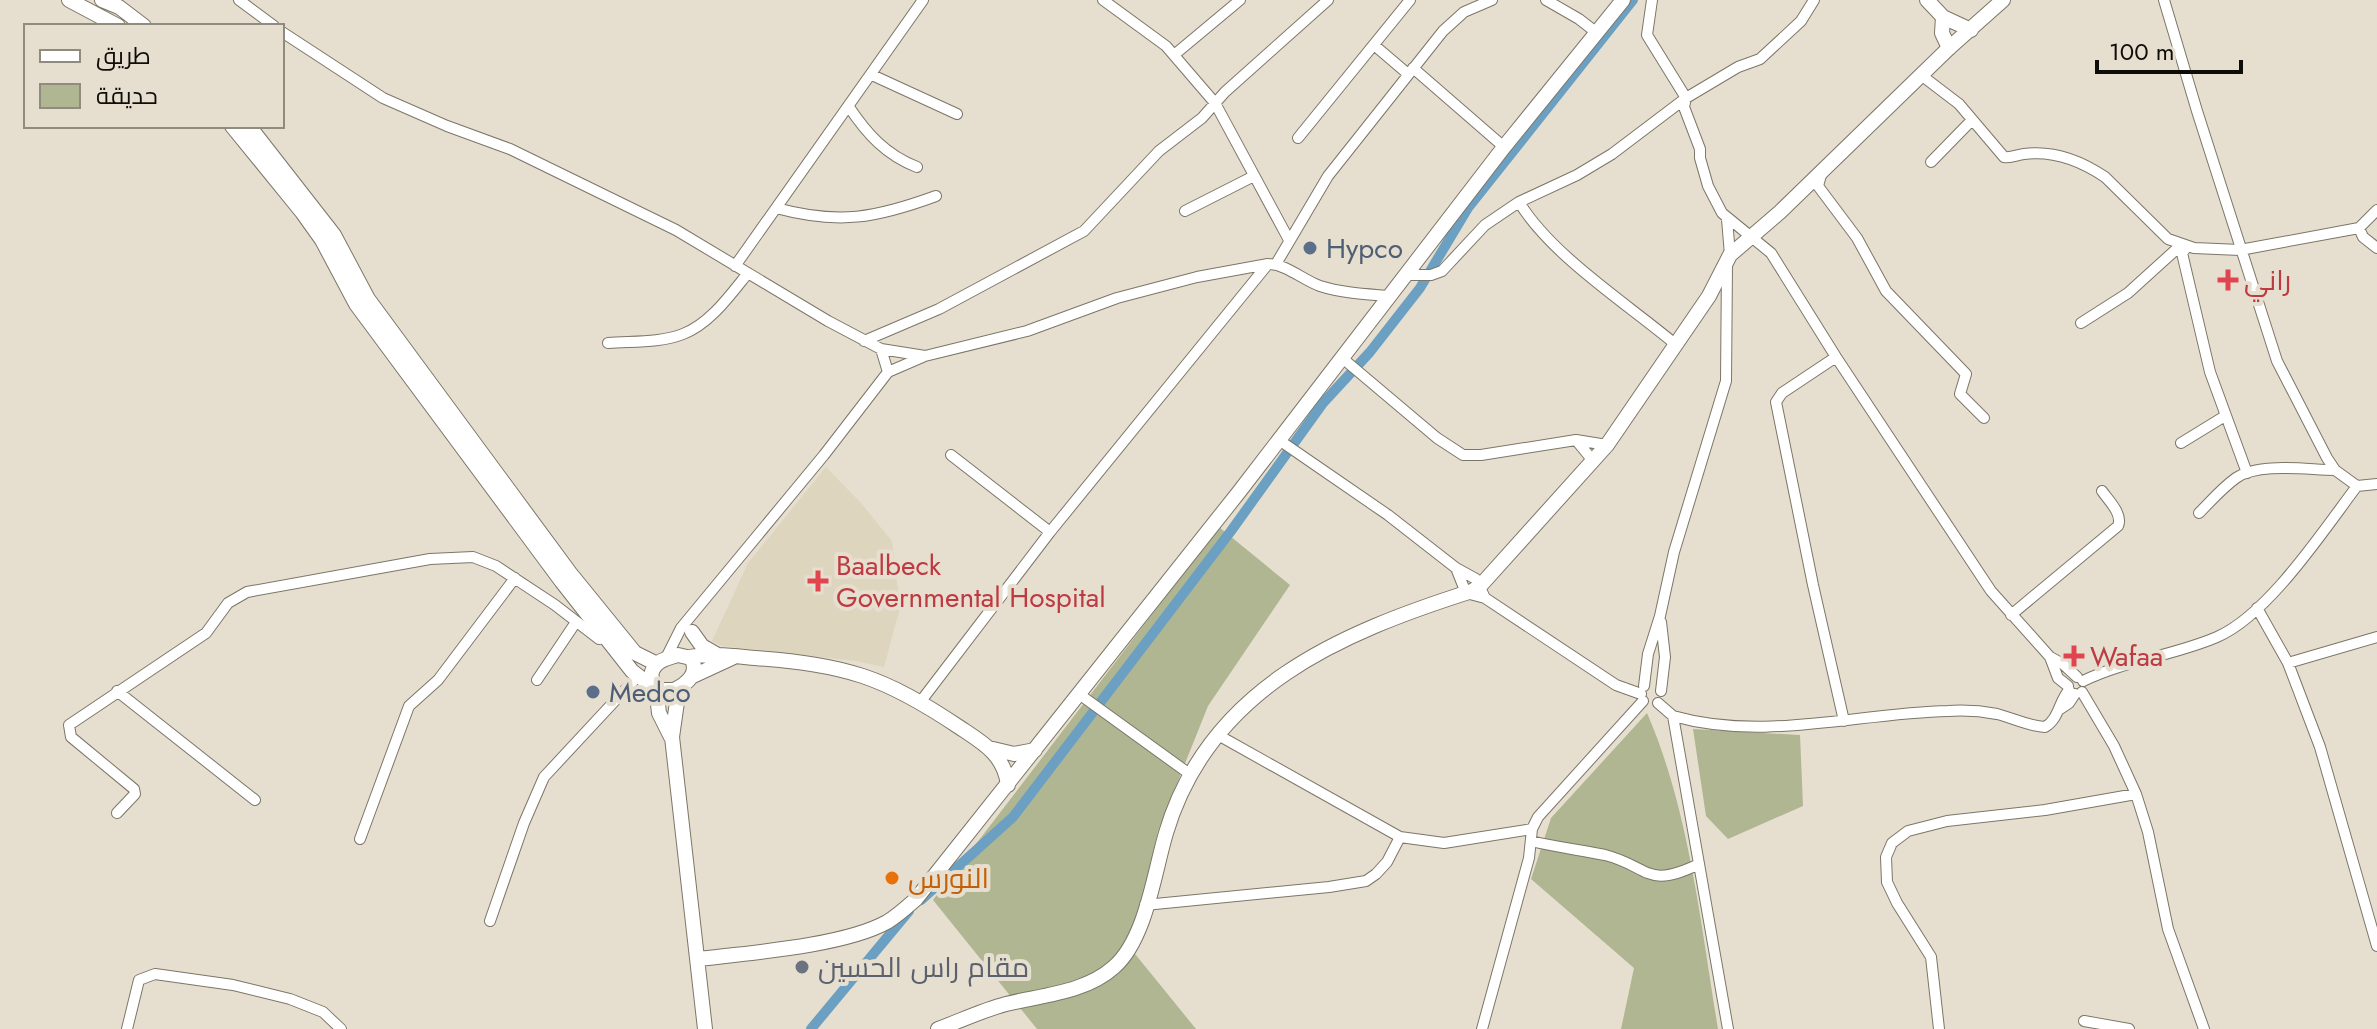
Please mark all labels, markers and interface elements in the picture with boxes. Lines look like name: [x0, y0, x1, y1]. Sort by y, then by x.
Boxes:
legend: [24, 24, 284, 128]
scale bar: [2097, 24, 2241, 74]
text: 100 m: [2109, 34, 2175, 69]
text: طريق: [96, 38, 151, 73]
text: حديقة: [96, 78, 158, 113]
place label: Hypco: [1326, 228, 1403, 269]
marker: Hypco: [1301, 239, 1319, 257]
place label: راني: [2244, 260, 2291, 302]
marker: راني: [2219, 271, 2237, 289]
place label: Baalbeck Governmental Hospital: [836, 545, 1106, 618]
marker: Baalbeck Governmental Hospital: [807, 570, 829, 592]
place label: Wafaa: [2090, 636, 2163, 677]
marker: Wafaa: [2065, 647, 2083, 665]
place label: Medco: [609, 672, 691, 713]
marker: Medco: [584, 683, 602, 701]
place label: النورس: [908, 858, 989, 899]
marker: النورس: [883, 869, 901, 887]
place label: مقام راس الحسين: [818, 947, 1029, 988]
marker: مقام راس الحسين: [793, 958, 811, 976]

